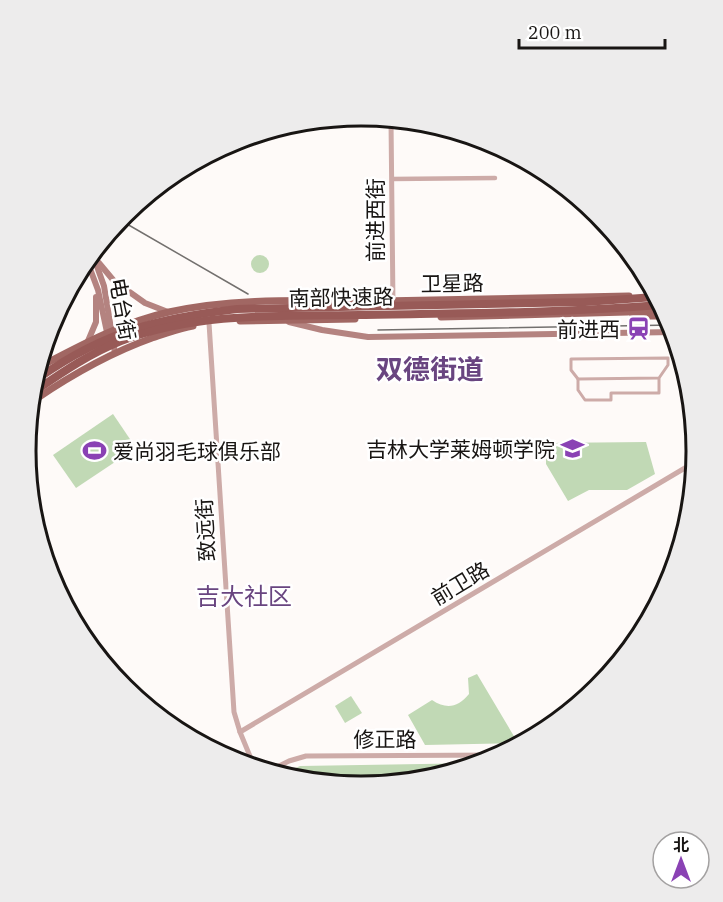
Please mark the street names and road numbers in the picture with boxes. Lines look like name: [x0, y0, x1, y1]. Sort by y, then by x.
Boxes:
street label: 前进西街: [361, 178, 389, 262]
street label: 卫星路: [420, 268, 484, 298]
street label: 电台街: [104, 276, 142, 342]
street label: 南部快速路: [288, 282, 394, 312]
street label: 致远街: [189, 498, 221, 562]
street label: 前卫路: [426, 555, 494, 611]
street label: 修正路: [354, 725, 417, 753]

